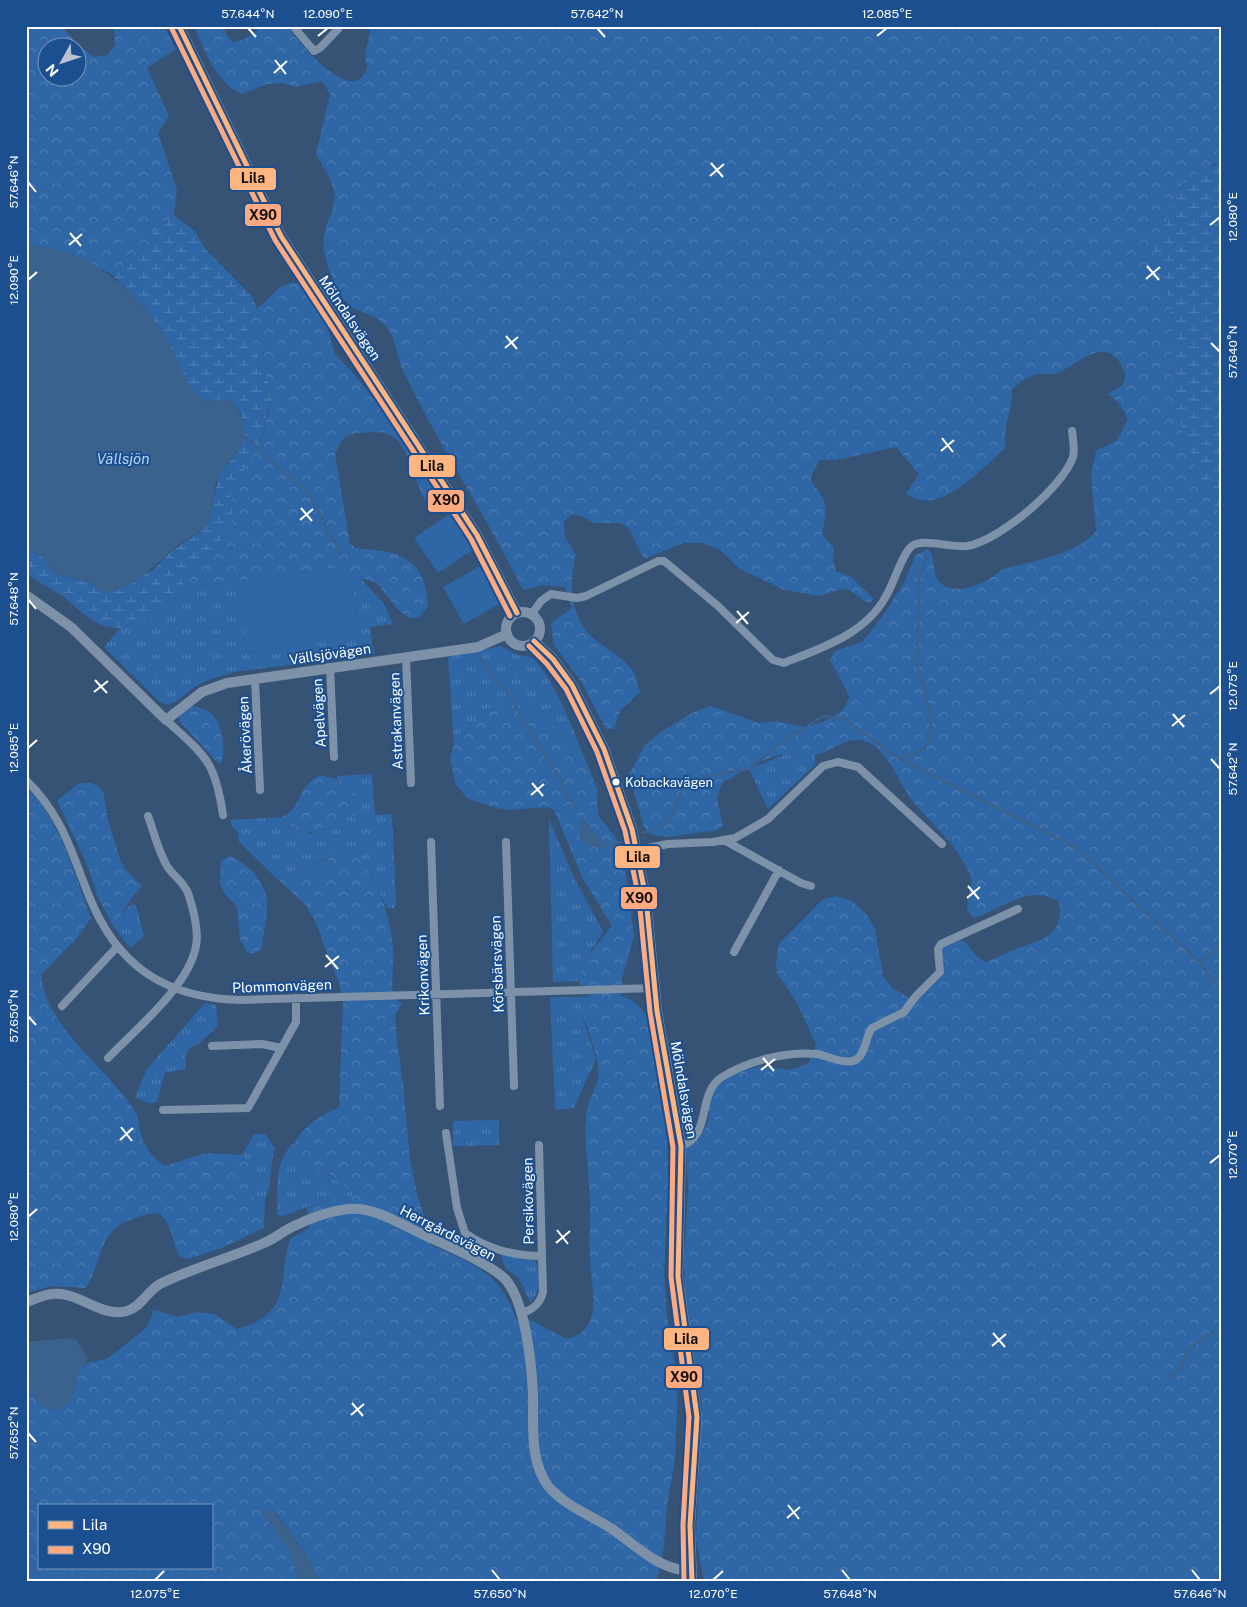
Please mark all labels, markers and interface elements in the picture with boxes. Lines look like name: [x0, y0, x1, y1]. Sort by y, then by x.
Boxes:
text: 57.644°N: [221, 7, 275, 21]
text: 12.090°E: [303, 7, 353, 21]
text: 57.642°N: [571, 7, 623, 21]
text: 12.085°E: [862, 7, 912, 21]
north arrow: [38, 38, 88, 88]
text: N: [42, 61, 62, 80]
text: 57.646°N: [7, 155, 21, 209]
line badge: Lila: [229, 167, 277, 191]
text: Lila: [241, 170, 265, 186]
text: 12.080°E: [1226, 192, 1240, 242]
line badge: X90: [244, 203, 282, 227]
text: X90: [249, 207, 277, 223]
text: 12.090°E: [7, 255, 21, 305]
street label: Mölndalsvägen: [316, 273, 384, 363]
text: 57.640°N: [1226, 325, 1240, 379]
water label: Vällsjön: [96, 450, 150, 467]
line badge: Lila: [408, 454, 456, 478]
text: Lila: [420, 458, 444, 474]
line badge: X90: [427, 489, 465, 513]
text: X90: [432, 492, 460, 508]
text: 57.648°N: [7, 572, 21, 626]
street label: Vällsjövägen: [288, 640, 372, 668]
text: 12.075°E: [1226, 661, 1240, 711]
street label: Astrakanvägen: [386, 672, 406, 770]
street label: Apelvägen: [309, 678, 329, 748]
street label: Åkerövägen: [233, 696, 255, 774]
text: 12.085°E: [7, 723, 21, 773]
text: 57.642°N: [1226, 743, 1240, 795]
place label: Kobackavägen: [625, 775, 713, 790]
marker: Kobackavägen: [611, 777, 621, 787]
line badge: Lila: [614, 845, 661, 869]
text: Lila: [626, 849, 650, 865]
line badge: X90: [620, 886, 658, 910]
text: X90: [625, 890, 653, 906]
street label: Körsbärsvägen: [487, 915, 507, 1013]
street label: Krikonvägen: [414, 934, 432, 1016]
street label: Plommonvägen: [232, 976, 332, 996]
text: 57.650°N: [7, 989, 21, 1043]
street label: Mölndalsvägen: [668, 1040, 700, 1140]
text: 12.070°E: [1226, 1130, 1240, 1180]
street label: Persikovägen: [519, 1157, 537, 1245]
text: 12.080°E: [7, 1192, 21, 1242]
street label: Herrgårdsvägen: [397, 1202, 499, 1264]
line badge: Lila: [663, 1327, 710, 1351]
text: Lila: [674, 1331, 698, 1347]
line badge: X90: [665, 1365, 703, 1389]
text: X90: [670, 1369, 698, 1385]
text: 57.652°N: [7, 1406, 21, 1460]
legend: [38, 1504, 212, 1570]
text: Lila: [82, 1516, 107, 1533]
text: X90: [82, 1540, 111, 1557]
text: 12.075°E: [130, 1587, 180, 1601]
text: 57.650°N: [473, 1587, 527, 1601]
text: 12.070°E: [688, 1587, 738, 1601]
text: 57.648°N: [823, 1587, 877, 1601]
text: 57.646°N: [1173, 1587, 1227, 1601]

